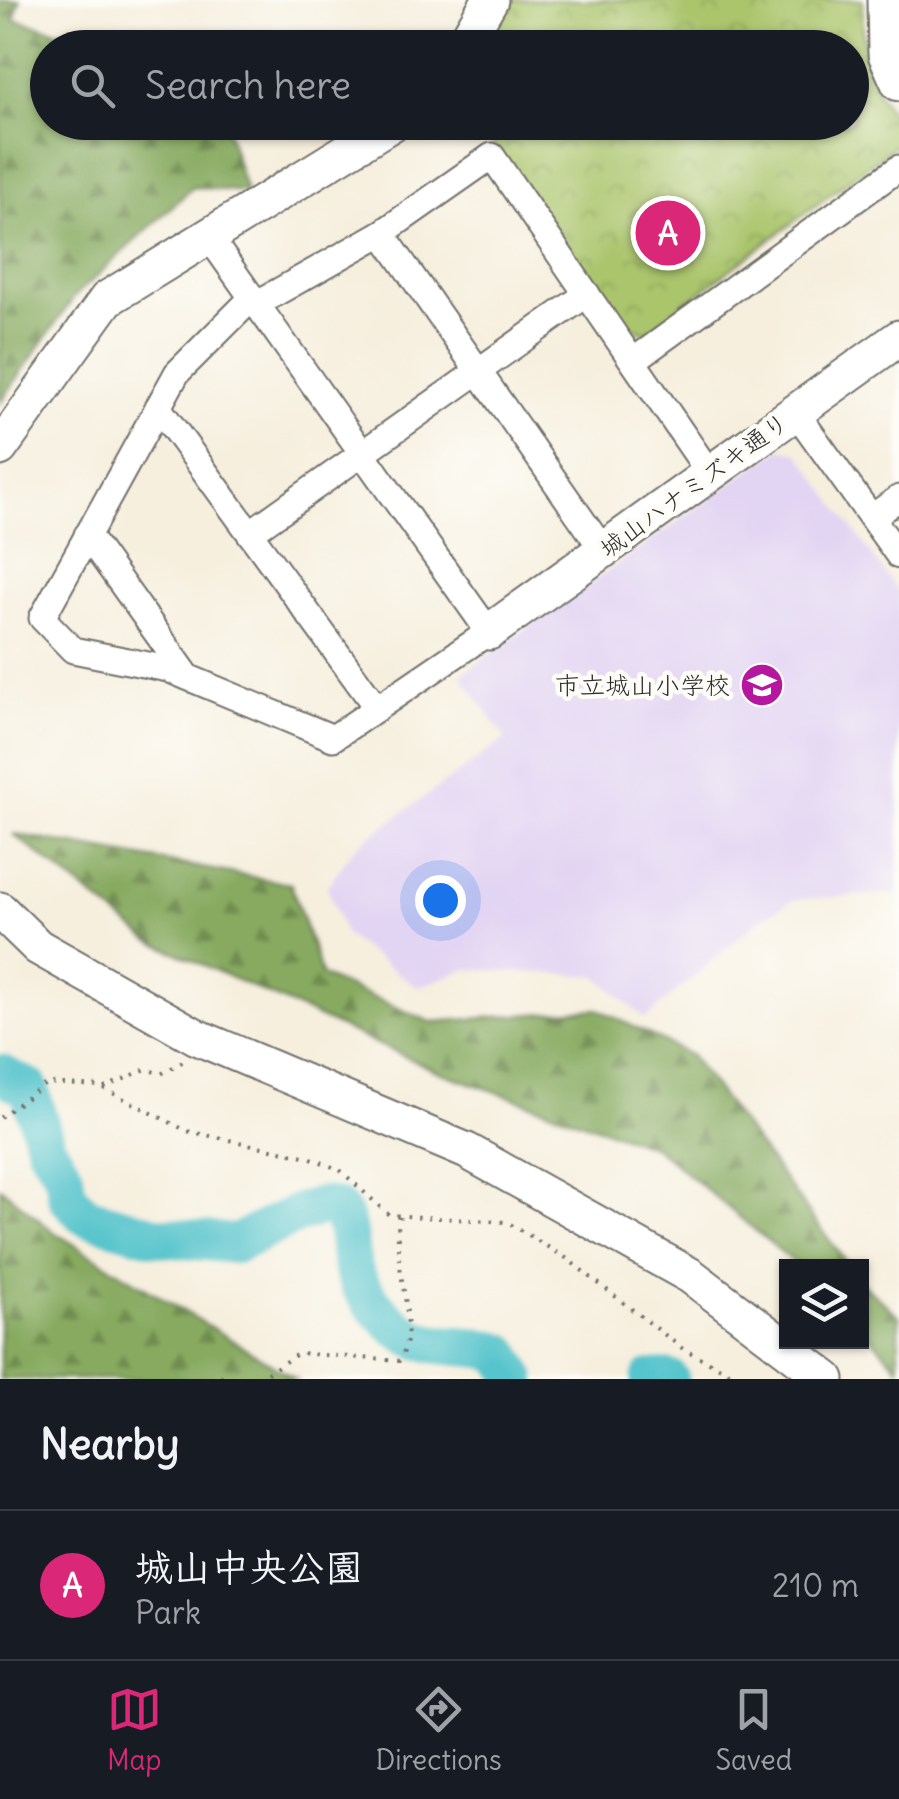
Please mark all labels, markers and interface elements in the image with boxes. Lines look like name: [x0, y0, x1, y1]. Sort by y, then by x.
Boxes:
search box: [30, 30, 869, 140]
icon: search: [65, 58, 120, 113]
text: Search here: [145, 62, 351, 109]
pin: A: [636, 196, 700, 270]
street label: 城山ハナミズキ通り: [593, 406, 795, 564]
school or university icon: 市立城山小学校: [739, 662, 785, 708]
place label: 市立城山小学校: [555, 669, 730, 701]
your location: [415, 875, 466, 926]
map controls: [779, 1259, 869, 1349]
button: layers: [779, 1259, 869, 1349]
text: Nearby: [40, 1418, 179, 1470]
text: 城山中央公園: [135, 1544, 363, 1591]
text: A: [62, 1565, 83, 1606]
text: 210 m: [772, 1565, 859, 1606]
text: Park: [135, 1592, 201, 1633]
tab: Map: [107, 1682, 162, 1778]
tab: Directions: [375, 1682, 502, 1778]
tab: Saved: [715, 1682, 792, 1778]

